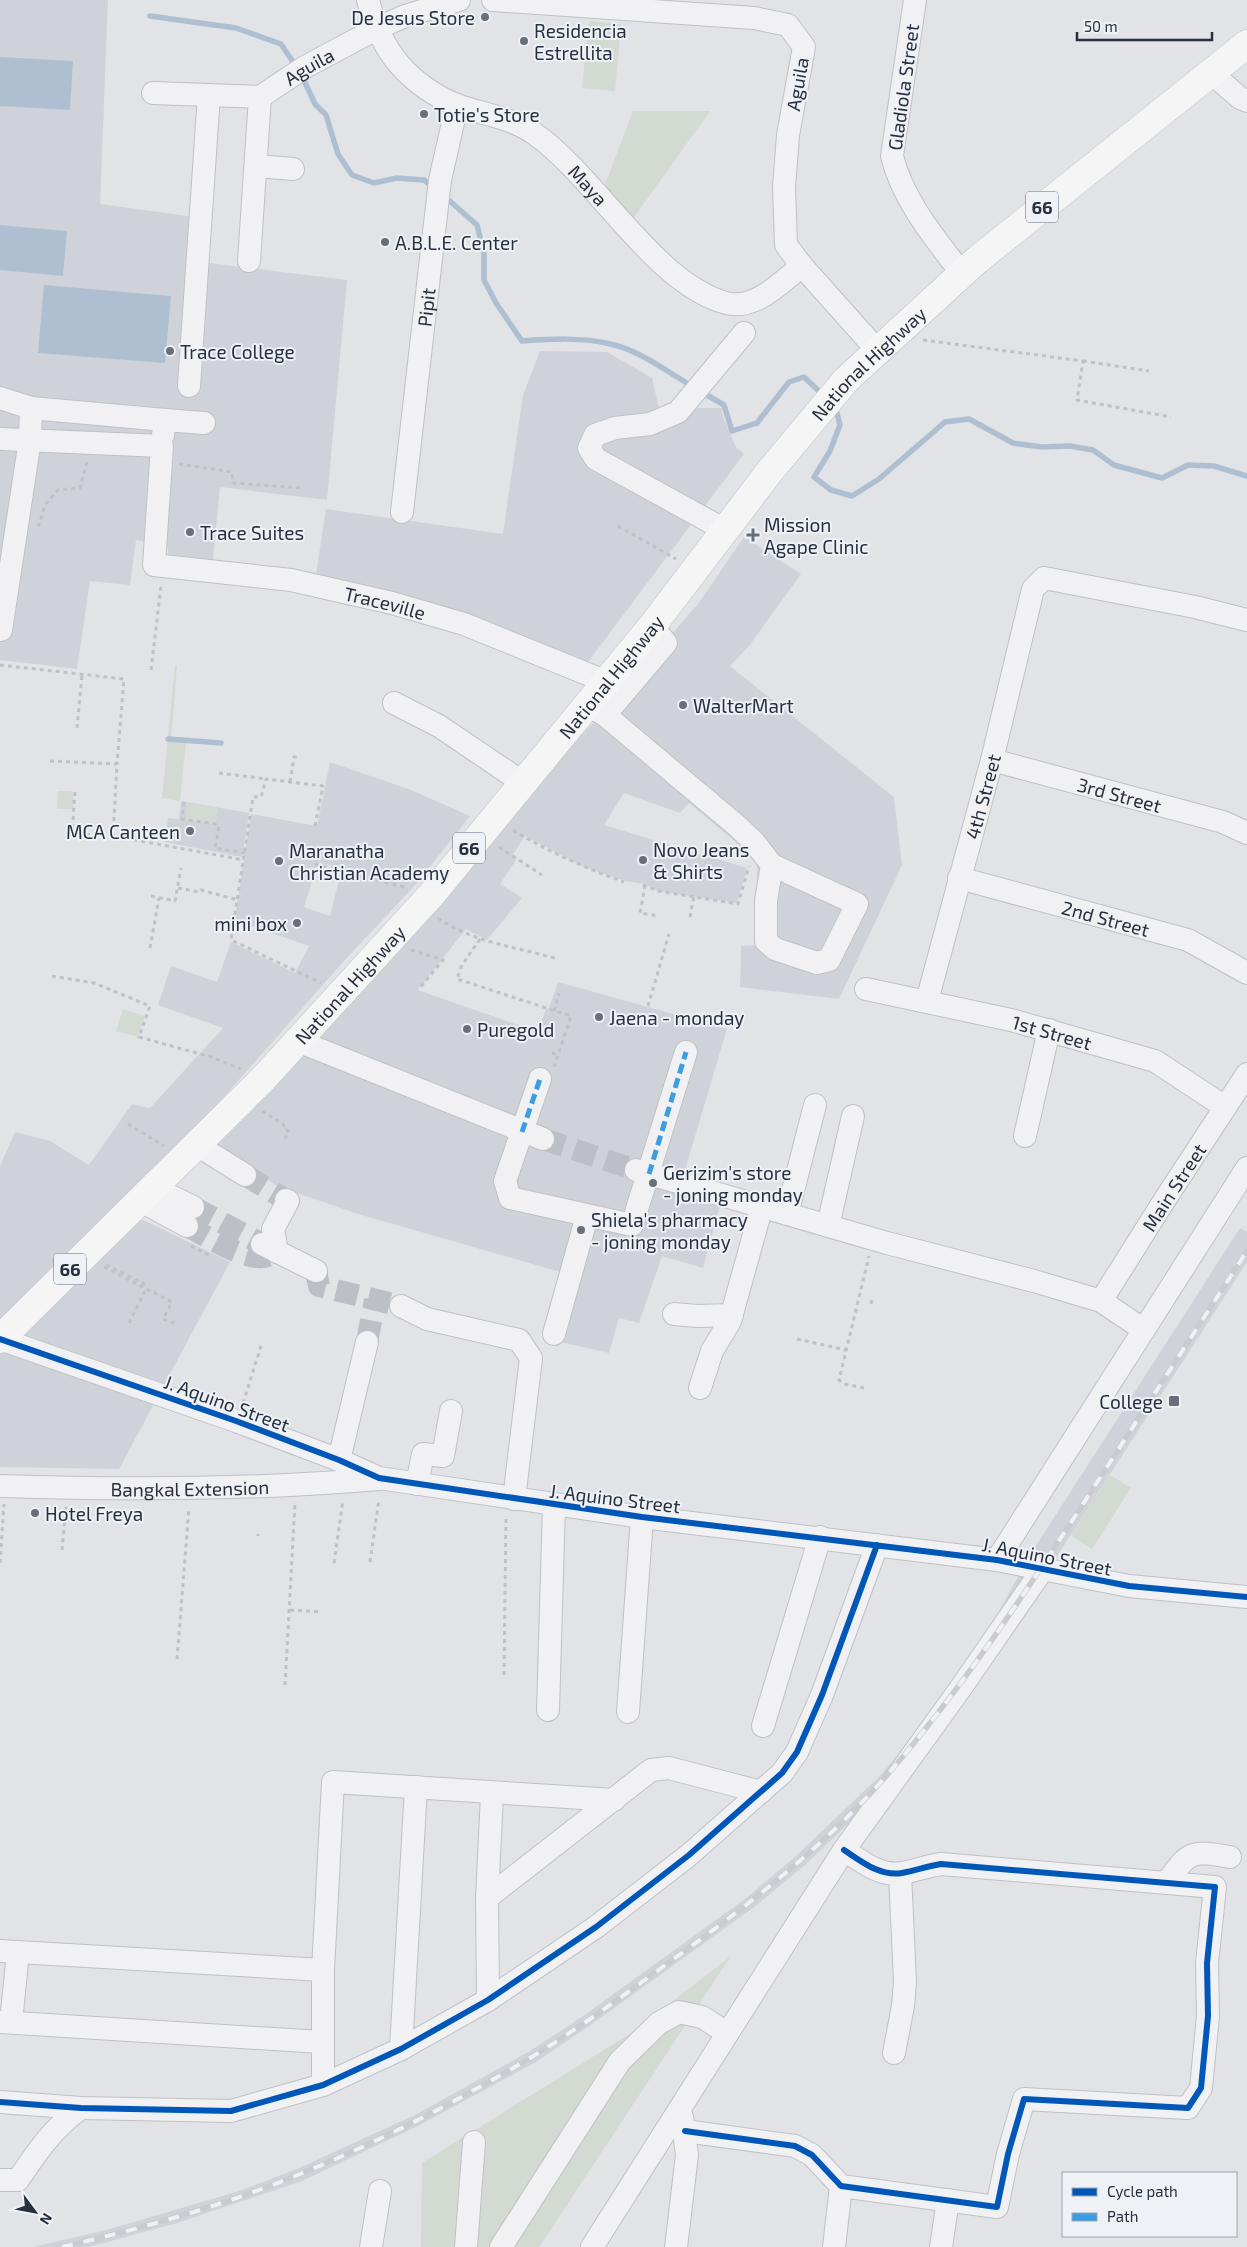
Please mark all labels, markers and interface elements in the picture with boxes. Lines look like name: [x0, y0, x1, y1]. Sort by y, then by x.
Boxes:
place label: De Jesus Store: [351, 6, 475, 29]
scale bar: [1077, 10, 1212, 42]
marker: De Jesus Store: [479, 11, 491, 23]
text: 50 m: [1084, 17, 1118, 35]
place label: Residencia Estrellita: [534, 19, 627, 64]
street label: Gladiola Street: [883, 22, 923, 152]
marker: Residencia Estrellita: [518, 35, 530, 47]
street label: Aguila: [279, 42, 338, 89]
street label: Aguila: [781, 55, 813, 113]
place label: Totie's Store: [434, 103, 540, 126]
marker: Totie's Store: [418, 108, 430, 120]
street label: Maya: [564, 159, 613, 210]
road number: 66: [1026, 192, 1058, 222]
place label: A.B.L.E. Center: [395, 231, 518, 254]
marker: A.B.L.E. Center: [379, 236, 391, 248]
street label: Pipit: [412, 287, 439, 328]
street label: National Highway: [806, 301, 930, 425]
place label: Trace College: [180, 340, 295, 363]
marker: Trace College: [164, 345, 176, 357]
place label: Mission Agape Clinic: [764, 513, 868, 558]
place label: Trace Suites: [200, 521, 304, 544]
marker: Trace Suites: [184, 526, 196, 538]
marker: Mission Agape Clinic: [746, 528, 760, 542]
street label: Traceville: [342, 581, 428, 624]
street label: National Highway: [553, 610, 668, 743]
place label: WalterMart: [693, 694, 794, 717]
marker: WalterMart: [677, 699, 689, 711]
street label: 4th Street: [960, 752, 1005, 841]
street label: 3rd Street: [1075, 772, 1164, 816]
place label: MCA Canteen: [66, 820, 180, 843]
marker: MCA Canteen: [184, 825, 196, 837]
road number: 66: [453, 832, 485, 864]
place label: Novo Jeans & Shirts: [653, 838, 749, 883]
place label: Maranatha Christian Academy: [289, 839, 449, 884]
marker: Novo Jeans & Shirts: [637, 854, 649, 866]
marker: Maranatha Christian Academy: [273, 855, 285, 867]
street label: 2nd Street: [1059, 895, 1152, 941]
place label: mini box: [214, 912, 287, 935]
marker: mini box: [291, 917, 303, 929]
street label: National Highway: [289, 920, 409, 1048]
place label: Jaena - monday: [609, 1006, 744, 1029]
street label: 1st Street: [1010, 1009, 1094, 1054]
marker: Jaena - monday: [593, 1011, 605, 1023]
place label: Puregold: [477, 1018, 554, 1041]
marker: Puregold: [461, 1023, 473, 1035]
street label: Main Street: [1137, 1139, 1210, 1235]
place label: Gerizim's store - joning monday: [663, 1161, 803, 1206]
marker: Gerizim's store - joning monday: [647, 1177, 659, 1189]
place label: Shiela's pharmacy - joning monday: [591, 1208, 748, 1253]
marker: Shiela's pharmacy - joning monday: [575, 1224, 587, 1236]
road number: 66: [54, 1254, 86, 1285]
street label: J. Aquino Street: [161, 1370, 293, 1436]
place label: College: [1099, 1390, 1163, 1413]
marker: College: [1167, 1394, 1181, 1408]
street label: Bangkal Extension: [110, 1474, 270, 1500]
street label: J. Aquino Street: [548, 1479, 682, 1517]
place label: Hotel Freya: [45, 1502, 143, 1525]
marker: Hotel Freya: [29, 1507, 41, 1519]
street label: J. Aquino Street: [980, 1532, 1114, 1580]
legend: [1062, 2172, 1237, 2237]
text: Cycle path: [1107, 2182, 1178, 2200]
north arrow: [10, 2187, 60, 2237]
text: Path: [1107, 2207, 1138, 2225]
text: N: [37, 2210, 56, 2228]

